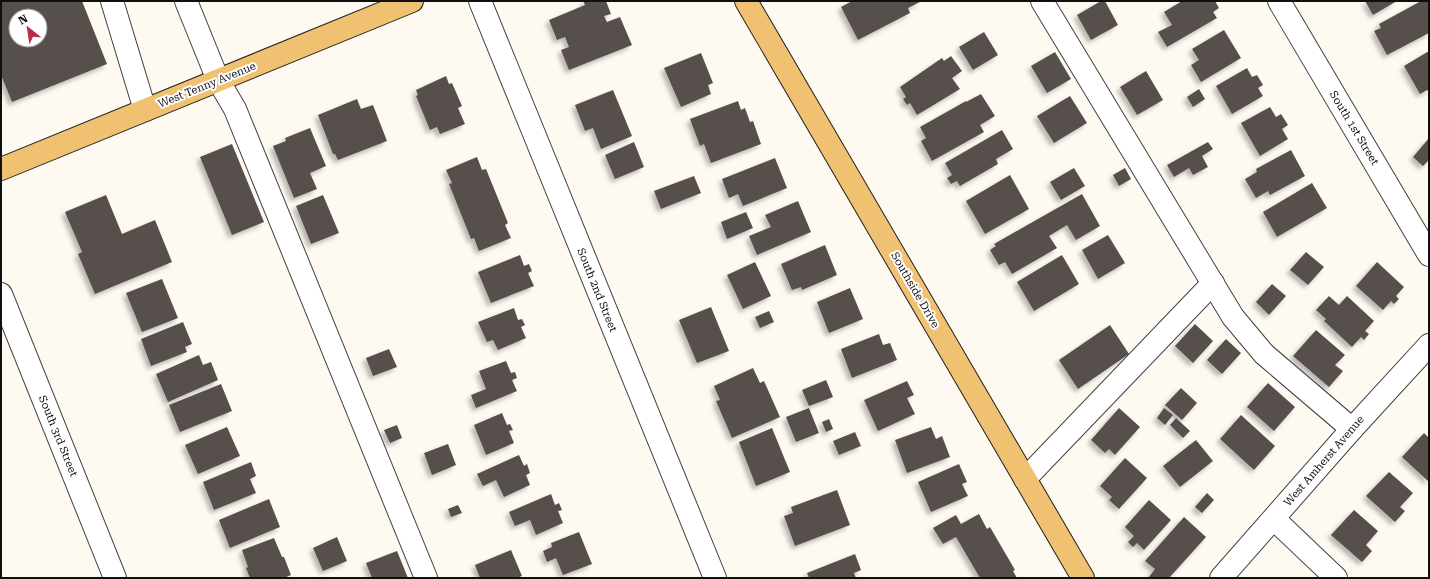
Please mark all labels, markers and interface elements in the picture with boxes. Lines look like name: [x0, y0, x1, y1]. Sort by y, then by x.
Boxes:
north arrow: [8, 8, 48, 48]
text: N: [16, 12, 31, 28]
street label: West Tenny Avenue: [156, 59, 258, 111]
street label: South 1st Street: [1327, 88, 1381, 168]
street label: South 2nd Street: [574, 246, 620, 334]
street label: Southside Drive: [888, 250, 942, 330]
street label: South 3rd Street: [36, 393, 80, 479]
street label: West Amherst Avenue: [1281, 413, 1367, 509]

